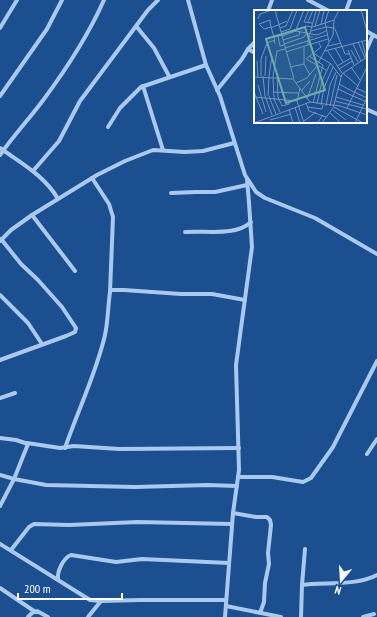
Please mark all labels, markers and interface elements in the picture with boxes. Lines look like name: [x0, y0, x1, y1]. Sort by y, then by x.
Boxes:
inset map: [254, 10, 367, 123]
north arrow: [321, 561, 361, 601]
scale bar: [18, 575, 122, 601]
text: 200 m: [24, 581, 51, 596]
text: N: [333, 583, 343, 598]

